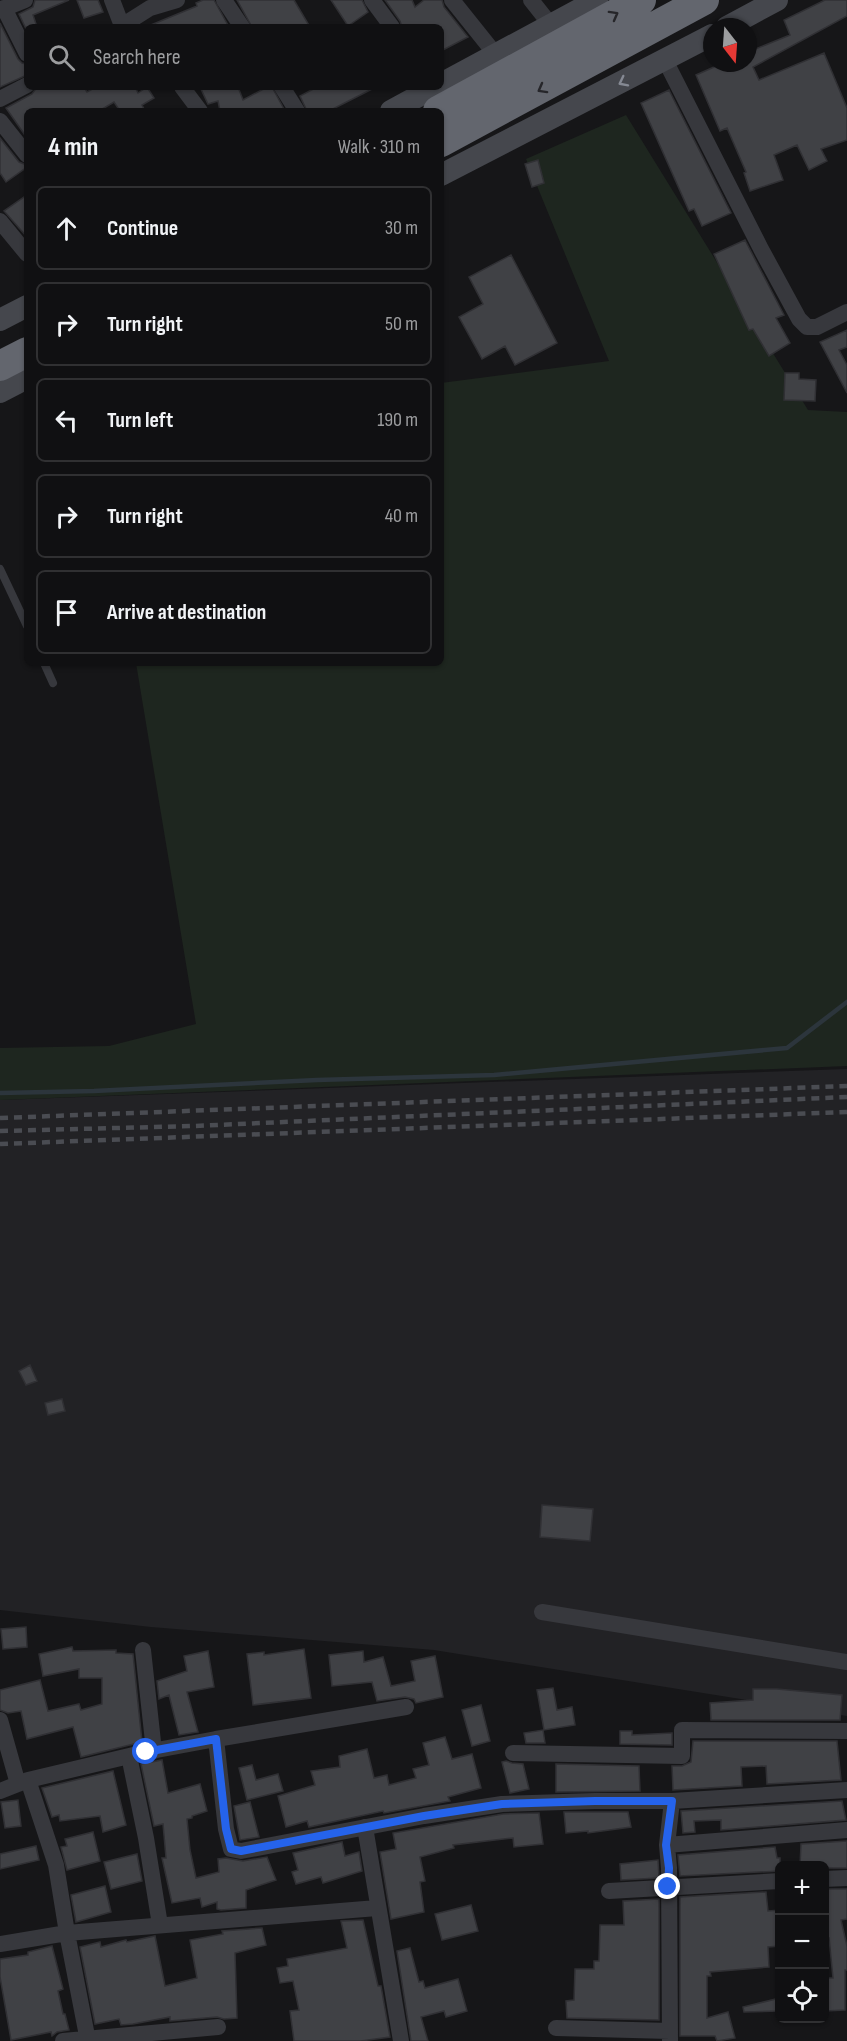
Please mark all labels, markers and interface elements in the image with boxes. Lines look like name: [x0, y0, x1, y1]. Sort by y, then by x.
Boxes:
one-way arrow: [608, 11, 618, 22]
north arrow: [703, 18, 757, 72]
search box: [24, 24, 444, 90]
icon: search: [45, 41, 78, 74]
text: Search here: [93, 44, 180, 71]
one-way arrow: [619, 75, 629, 86]
one-way arrow: [538, 82, 548, 93]
text: 4 min: [48, 132, 98, 163]
text: Walk · 310 m: [338, 135, 420, 159]
icon: ahead: [50, 212, 83, 245]
text: Continue: [107, 215, 178, 242]
text: 30 m: [385, 216, 418, 240]
icon: right: [50, 308, 83, 341]
text: Turn right: [107, 311, 183, 338]
text: 50 m: [385, 312, 418, 336]
icon: left: [50, 404, 83, 437]
text: Turn left: [107, 407, 173, 434]
text: 190 m: [377, 408, 418, 432]
icon: right: [50, 500, 83, 533]
text: Turn right: [107, 503, 183, 530]
text: 40 m: [385, 504, 418, 528]
icon: arrive: [50, 596, 83, 629]
text: Arrive at destination: [107, 599, 266, 626]
route start: [132, 1738, 158, 1764]
map controls: [775, 1861, 829, 2023]
button: +: [775, 1861, 829, 1915]
route end: [654, 1873, 680, 1899]
button: −: [775, 1915, 829, 1969]
button: locate: [775, 1969, 829, 2023]

